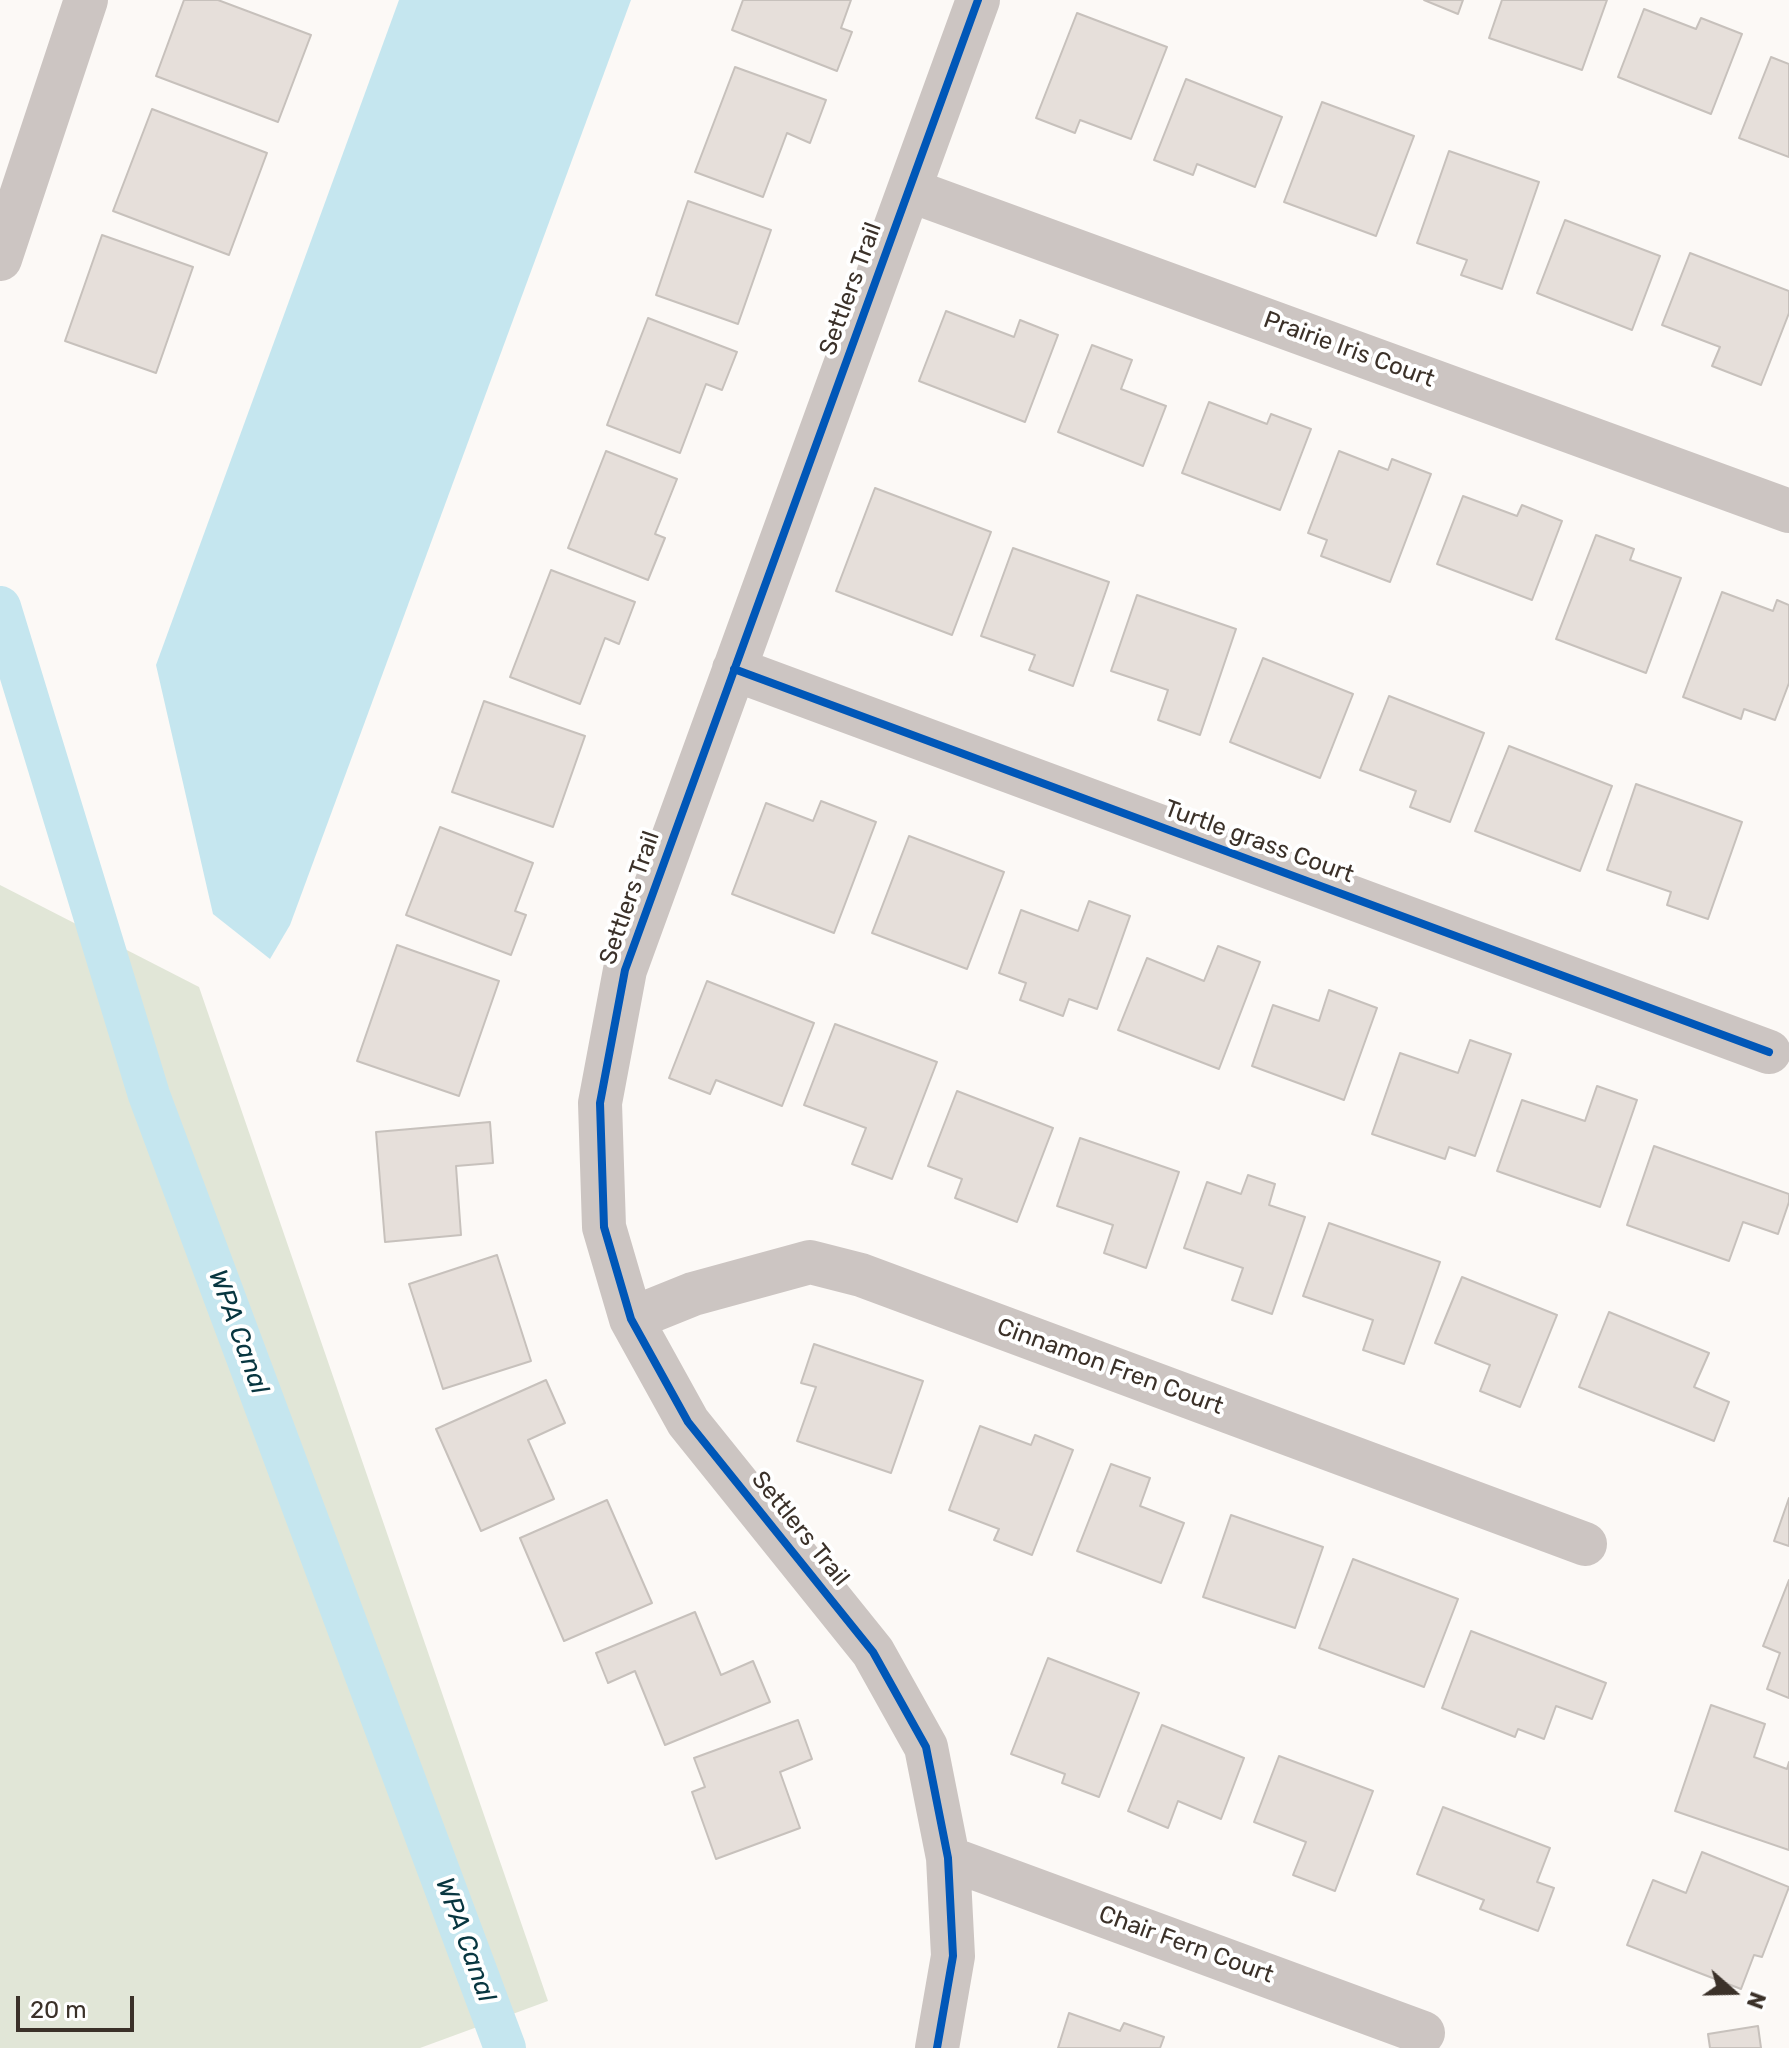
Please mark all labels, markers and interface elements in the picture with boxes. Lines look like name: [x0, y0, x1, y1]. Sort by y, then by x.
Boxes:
street label: Settlers Trail: [814, 219, 888, 359]
street label: Prairie Iris Court: [1260, 306, 1438, 394]
street label: Turtle grass Court: [1160, 794, 1358, 890]
street label: Settlers Trail: [594, 827, 666, 969]
water label: WPA Canal: [201, 1265, 275, 1399]
street label: Cinnamon Fren Court: [993, 1313, 1227, 1421]
street label: Settlers Trail: [745, 1466, 855, 1592]
water label: WPA Canal: [428, 1873, 502, 2007]
street label: Chair Fern Court: [1095, 1900, 1277, 1990]
north arrow: [1693, 1952, 1773, 2032]
scale bar: [20, 1980, 138, 2030]
text: N: [1741, 1988, 1771, 2012]
text: 20 m: [30, 1996, 87, 2024]

